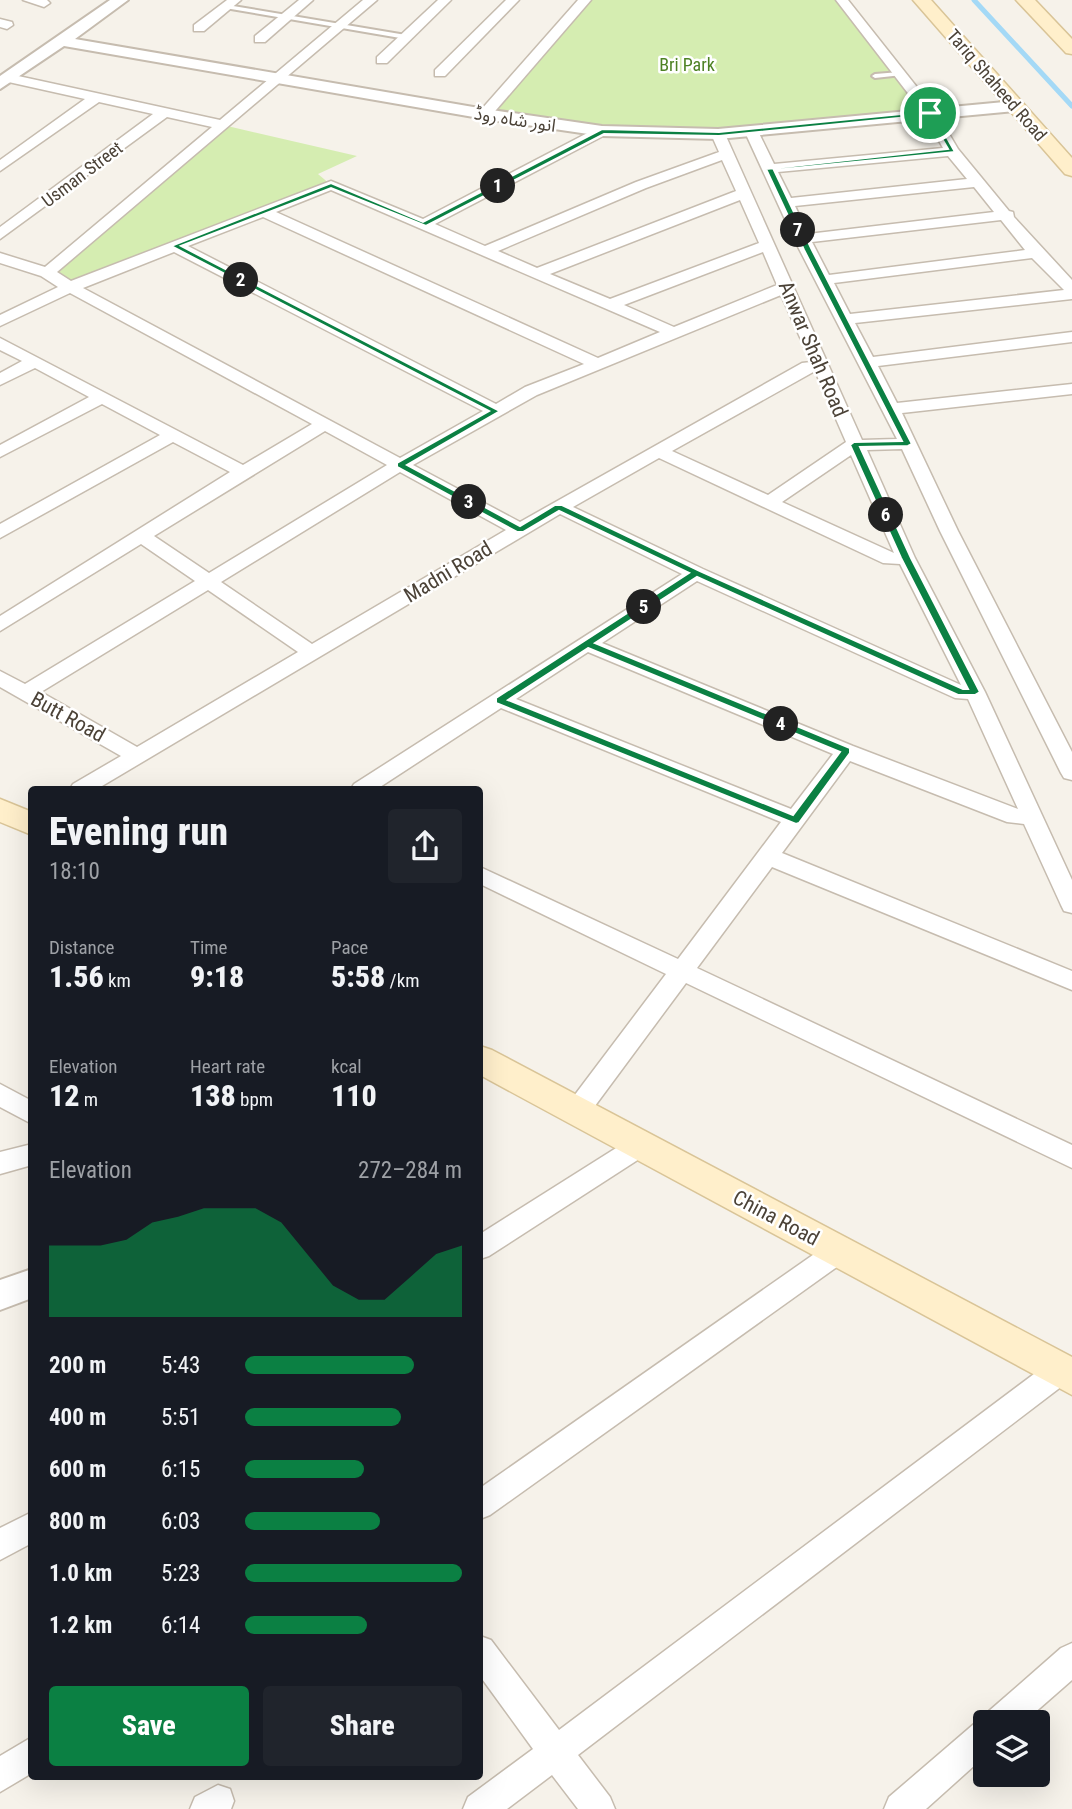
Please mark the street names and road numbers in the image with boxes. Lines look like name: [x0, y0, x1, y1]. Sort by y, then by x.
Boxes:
street label: Tariq Shaheed Road: [943, 25, 1051, 145]
street label: انور شاہ روڈ: [473, 102, 557, 137]
street label: Usman Street: [38, 137, 126, 211]
street label: Anwar Shah Road: [774, 277, 852, 421]
street label: Madni Road: [400, 536, 496, 608]
street label: Butt Road: [27, 687, 109, 747]
street label: China Road: [729, 1185, 823, 1251]

